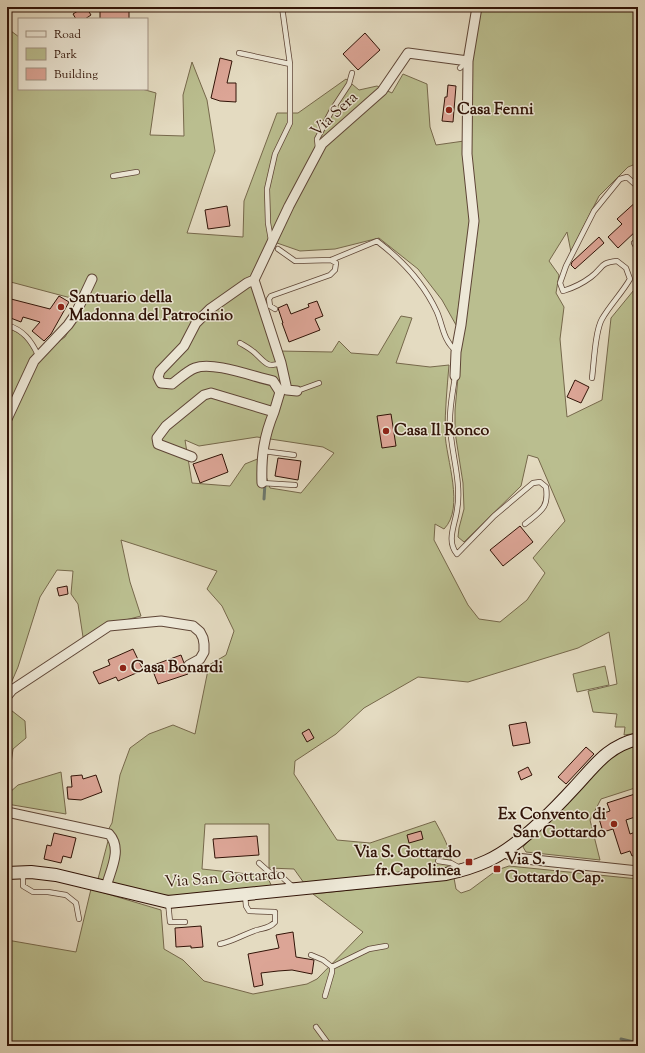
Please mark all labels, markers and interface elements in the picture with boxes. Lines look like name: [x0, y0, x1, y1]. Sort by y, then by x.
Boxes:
legend: [18, 18, 148, 90]
text: Road: [54, 26, 81, 44]
text: Park: [54, 46, 77, 64]
text: Building: [54, 66, 98, 84]
street label: Via Sera: [306, 87, 364, 143]
place label: Casa Fenni: [457, 99, 534, 122]
marker: Casa Fenni: [444, 105, 454, 115]
place label: Santuario della Madonna del Patrocinio: [69, 287, 233, 328]
marker: Santuario della Madonna del Patrocinio: [56, 302, 66, 312]
place label: Casa Il Ronco: [394, 420, 490, 443]
marker: Casa Il Ronco: [381, 426, 391, 436]
place label: Casa Bonardi: [131, 657, 224, 680]
marker: Casa Bonardi: [118, 663, 128, 673]
place label: Ex Convento di San Gottardo: [498, 804, 606, 845]
marker: Ex Convento di San Gottardo: [609, 819, 619, 829]
place label: Via S. Gottardo fr.Capolinea: [354, 842, 462, 883]
place label: Via S. Gottardo Cap.: [505, 849, 604, 890]
marker: Via S. Gottardo fr.Capolinea: [464, 857, 474, 867]
street label: Via San Gottardo: [164, 863, 286, 895]
marker: Via S. Gottardo Cap.: [492, 864, 502, 874]

